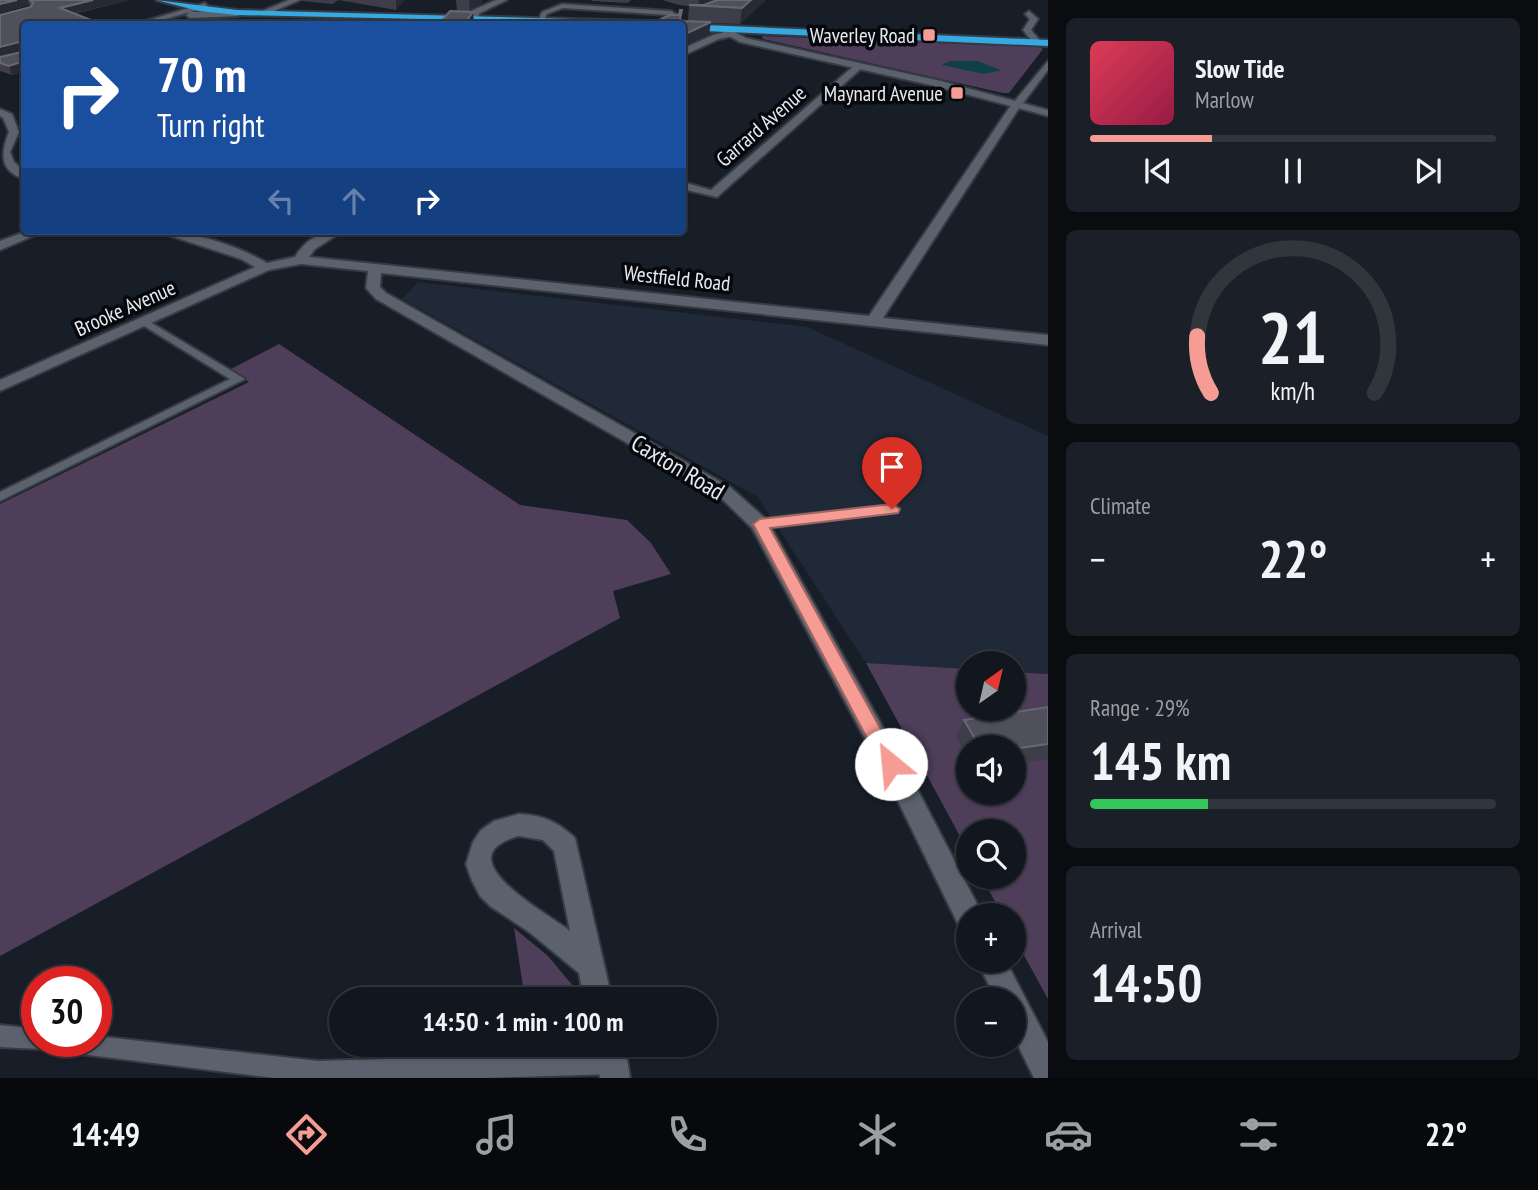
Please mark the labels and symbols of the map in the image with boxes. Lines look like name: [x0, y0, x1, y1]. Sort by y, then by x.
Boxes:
place label: Waverley Road: [810, 22, 915, 49]
marker: Waverley Road: [921, 27, 937, 43]
street label: Garrard Avenue: [710, 80, 812, 172]
place label: Maynard Avenue: [824, 80, 943, 107]
marker: Maynard Avenue: [949, 85, 965, 101]
street label: Westfield Road: [622, 259, 732, 297]
street label: Brooke Avenue: [70, 274, 180, 342]
street label: Caxton Road: [626, 427, 730, 507]
pin: [862, 437, 922, 509]
north arrow: [956, 651, 1026, 721]
position arrow: [854, 727, 928, 801]
speed limit sign: 30: [21, 966, 112, 1057]

